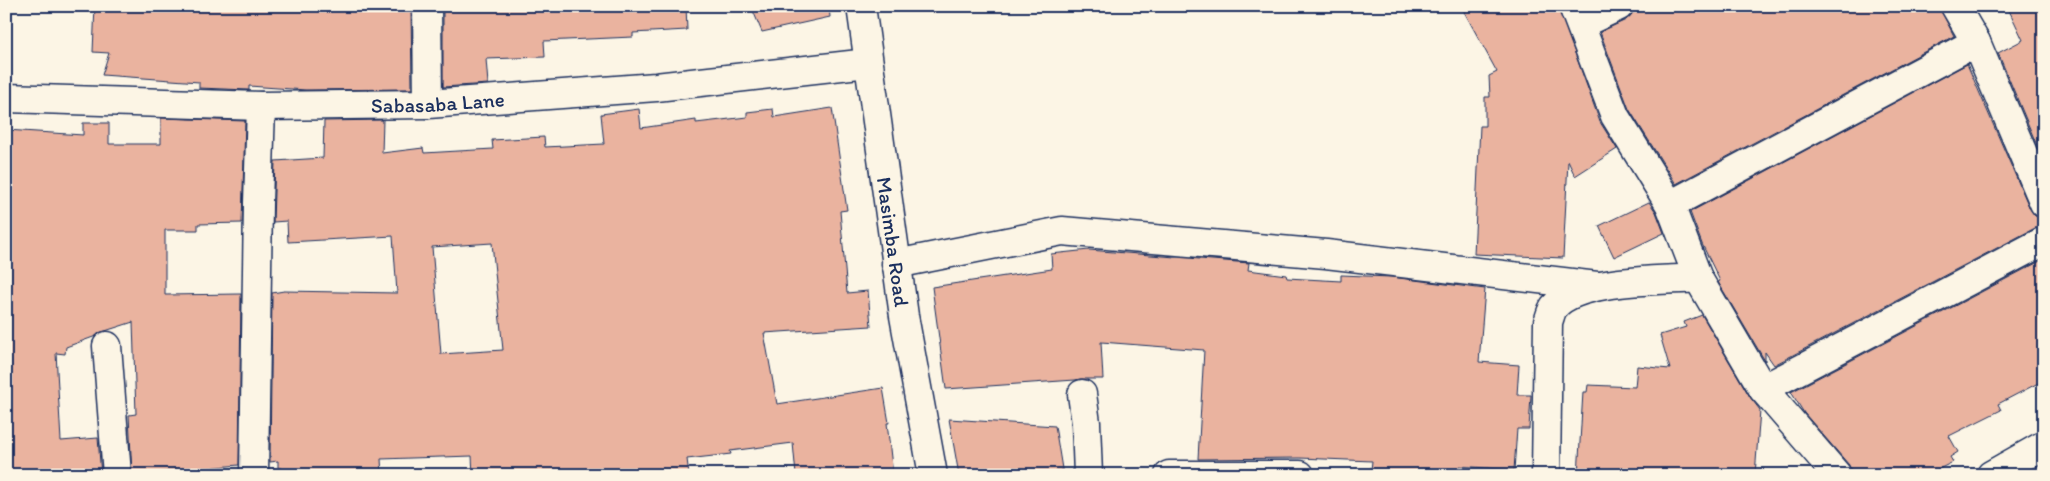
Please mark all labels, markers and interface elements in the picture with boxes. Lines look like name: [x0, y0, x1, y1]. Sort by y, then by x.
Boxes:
street label: Sabasaba Lane: [371, 86, 506, 117]
street label: Masimba Road: [872, 175, 915, 309]

